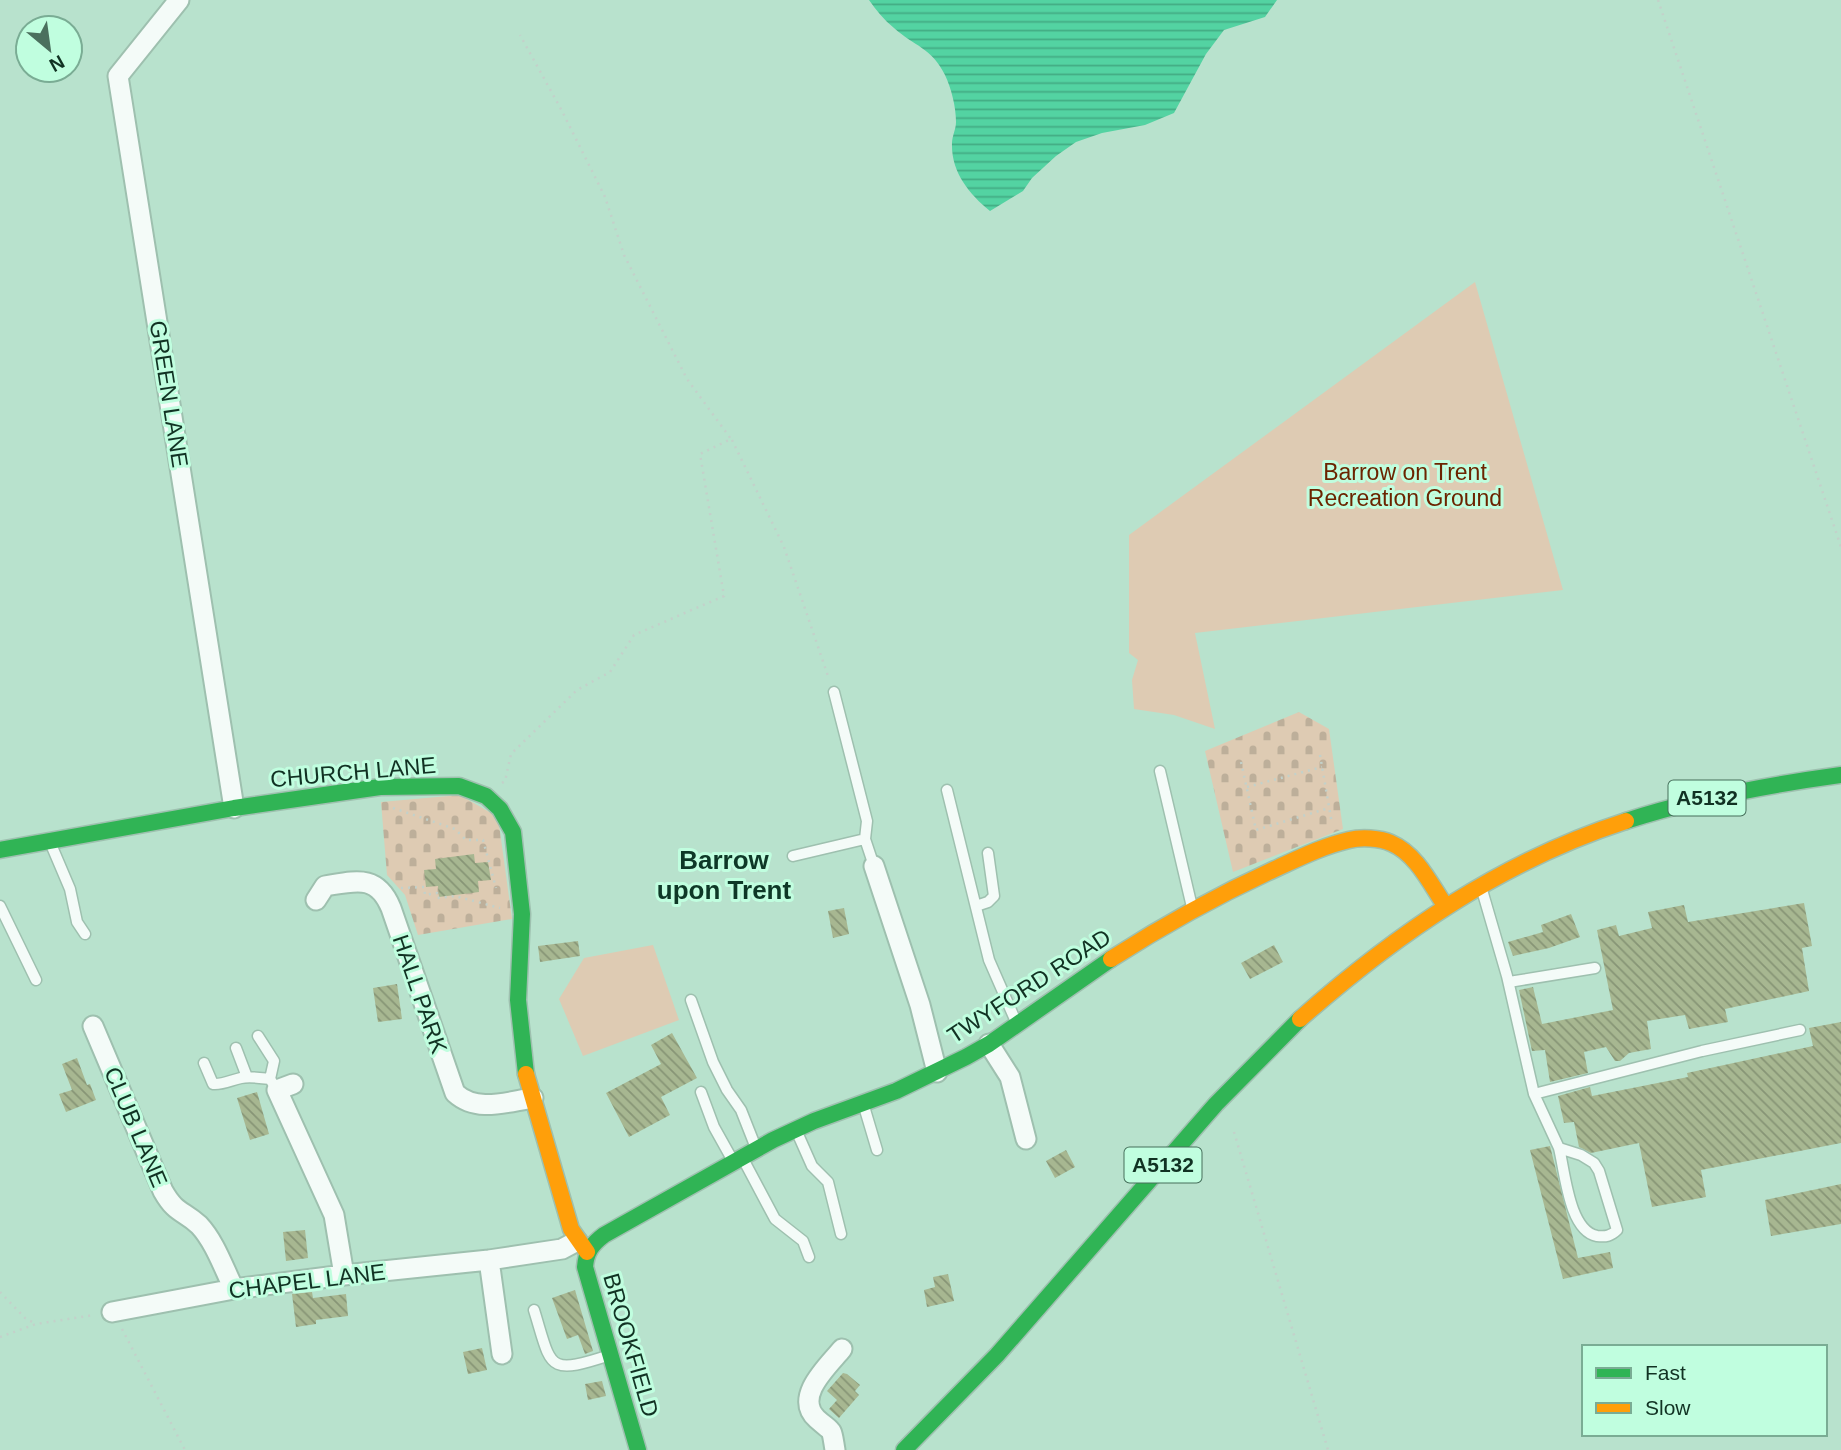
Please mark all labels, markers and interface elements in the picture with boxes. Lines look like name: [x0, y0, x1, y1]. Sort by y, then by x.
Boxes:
north arrow: [14, 14, 84, 84]
text: N: [46, 51, 68, 76]
street label: GREEN LANE: [145, 319, 193, 469]
park label: Barrow on Trent Recreation Ground: [1308, 459, 1502, 511]
street label: CHURCH LANE: [269, 752, 437, 792]
road number: A5132: [1668, 780, 1746, 816]
district label: Barrow upon Trent: [657, 845, 791, 905]
street label: TWYFORD ROAD: [943, 924, 1115, 1048]
street label: HALL PARK: [388, 931, 453, 1057]
street label: CLUB LANE: [99, 1063, 173, 1191]
road number: A5132: [1124, 1148, 1202, 1182]
street label: CHAPEL LANE: [227, 1258, 387, 1304]
street label: BROOKFIELD: [598, 1270, 664, 1420]
legend: [1582, 1345, 1827, 1436]
text: Fast: [1645, 1361, 1686, 1384]
text: Slow: [1645, 1396, 1691, 1419]

